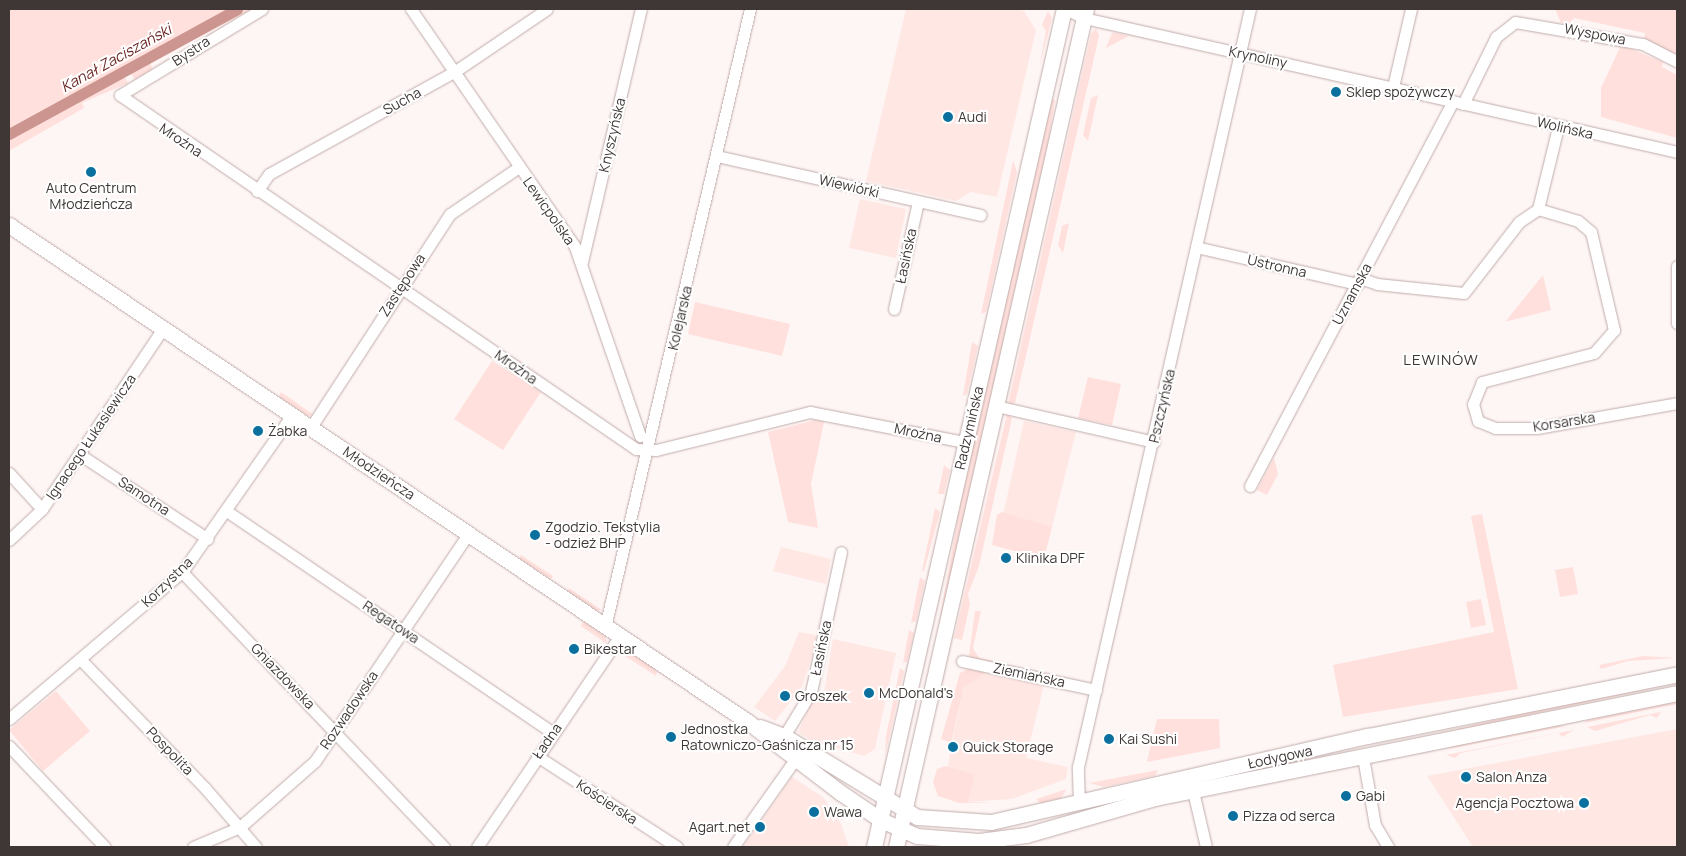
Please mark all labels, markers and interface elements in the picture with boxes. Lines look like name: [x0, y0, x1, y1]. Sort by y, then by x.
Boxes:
water label: Kanał Zaciszański: [58, 20, 174, 96]
street label: Wyspowa: [1563, 20, 1627, 48]
street label: Bystra: [169, 33, 213, 69]
street label: Krynoliny: [1227, 43, 1289, 71]
street label: Sucha: [380, 84, 424, 118]
place label: Sklep spożywczy: [1346, 84, 1455, 100]
marker: Sklep spożywczy: [1330, 86, 1342, 98]
street label: Knyszyńska: [595, 96, 629, 174]
place label: Audi: [958, 109, 987, 125]
marker: Audi: [942, 111, 954, 123]
street label: Wolińska: [1535, 113, 1595, 143]
street label: Mroźna: [156, 120, 206, 160]
marker: Auto Centrum Młodzieńcza: [85, 166, 97, 178]
street label: Wiewiórki: [817, 171, 881, 201]
street label: Lewicpolska: [520, 174, 578, 248]
place label: Auto Centrum Młodzieńcza: [46, 180, 136, 212]
street label: Łasińska: [892, 227, 920, 285]
street label: Zastępowa: [375, 250, 429, 320]
street label: Ustronna: [1246, 251, 1308, 281]
street label: Uznamska: [1329, 260, 1375, 328]
street label: Kolejarska: [664, 284, 696, 352]
street label: Mroźna: [491, 346, 541, 388]
district label: LEWINÓW: [1402, 351, 1480, 369]
street label: Pszczyńska: [1145, 367, 1179, 445]
street label: Ignacego Łukasiewicza: [43, 371, 139, 503]
street label: Radzymińska: [951, 385, 987, 471]
street label: Korsarska: [1532, 409, 1596, 435]
street label: Mroźna: [893, 420, 943, 446]
place label: Żabka: [268, 423, 307, 439]
marker: Żabka: [252, 425, 264, 437]
street label: Młodzieńcza: [340, 443, 418, 503]
street label: Samotna: [115, 473, 173, 519]
place label: Zgodzio. Tekstylia - odzież BHP: [545, 519, 660, 552]
marker: Zgodzio. Tekstylia - odzież BHP: [529, 529, 541, 541]
place label: Klinika DPF: [1016, 550, 1085, 566]
marker: Klinika DPF: [1000, 552, 1012, 564]
street label: Korzystna: [138, 553, 196, 611]
street label: Regatowa: [360, 597, 422, 647]
street label: Łasińska: [807, 619, 835, 677]
street label: Gniazdowska: [247, 640, 319, 712]
place label: Bikestar: [584, 641, 637, 657]
marker: Bikestar: [568, 643, 580, 655]
street label: Ziemiańska: [991, 659, 1067, 691]
street label: Rozwadowska: [317, 668, 381, 752]
place label: McDonald's: [879, 685, 953, 701]
marker: McDonald's: [863, 687, 875, 699]
place label: Groszek: [795, 688, 847, 704]
marker: Groszek: [779, 690, 791, 702]
street label: Ładna: [529, 720, 565, 762]
place label: Jednostka Ratowniczo-Gaśnicza nr 15: [681, 721, 854, 754]
street label: Pospolita: [143, 723, 197, 779]
marker: Jednostka Ratowniczo-Gaśnicza nr 15: [665, 731, 677, 743]
place label: Kai Sushi: [1119, 731, 1177, 747]
marker: Kai Sushi: [1103, 733, 1115, 745]
place label: Quick Storage: [963, 739, 1053, 755]
marker: Quick Storage: [947, 741, 959, 753]
street label: Łodygowa: [1246, 742, 1314, 772]
place label: Salon Anza: [1476, 769, 1547, 785]
marker: Salon Anza: [1460, 771, 1472, 783]
street label: Kościerska: [573, 776, 641, 828]
place label: Gabi: [1356, 788, 1385, 804]
marker: Gabi: [1340, 790, 1352, 802]
place label: Agencja Pocztowa: [1455, 795, 1574, 811]
marker: Agencja Pocztowa: [1578, 797, 1590, 809]
place label: Wawa: [824, 804, 862, 820]
marker: Wawa: [808, 806, 820, 818]
place label: Pizza od serca: [1243, 808, 1335, 824]
marker: Pizza od serca: [1227, 810, 1239, 822]
place label: Agart.net: [689, 819, 750, 835]
marker: Agart.net: [754, 821, 766, 833]

